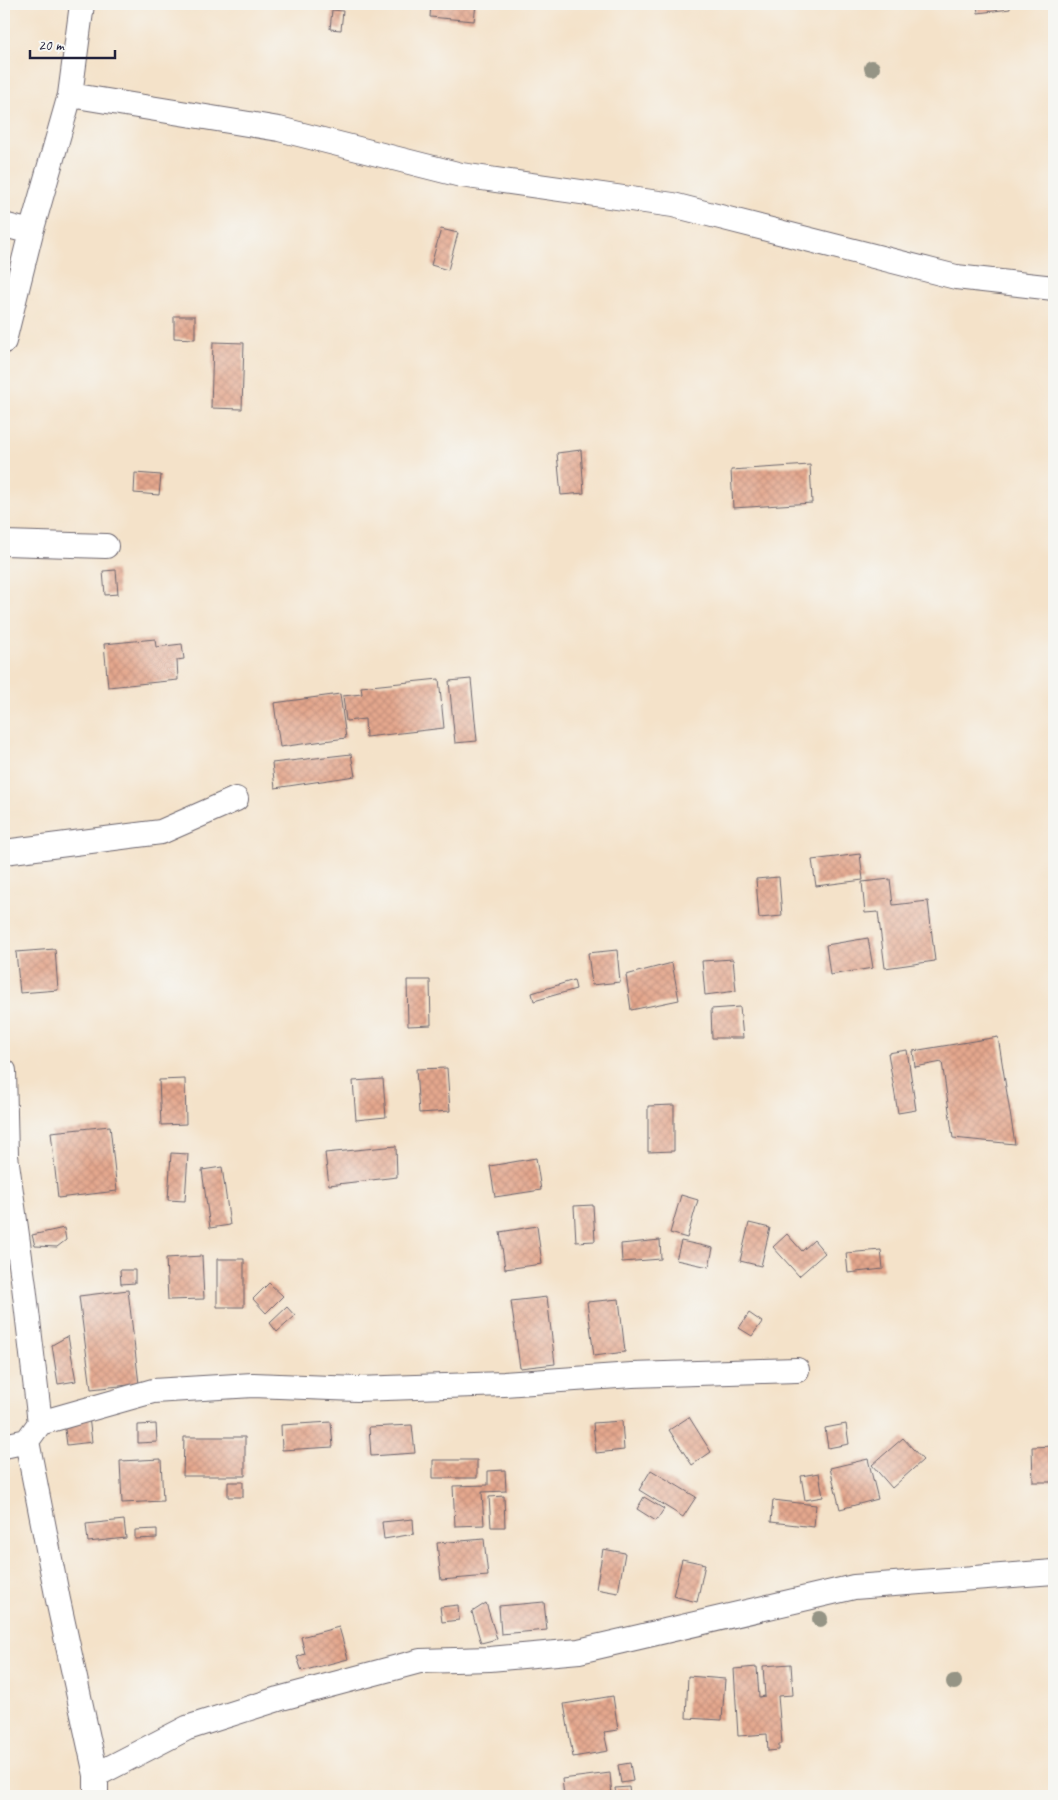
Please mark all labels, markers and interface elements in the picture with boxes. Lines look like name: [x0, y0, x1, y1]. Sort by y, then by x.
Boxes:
scale bar: [30, 28, 115, 60]
text: 20 m: [38, 36, 65, 55]

